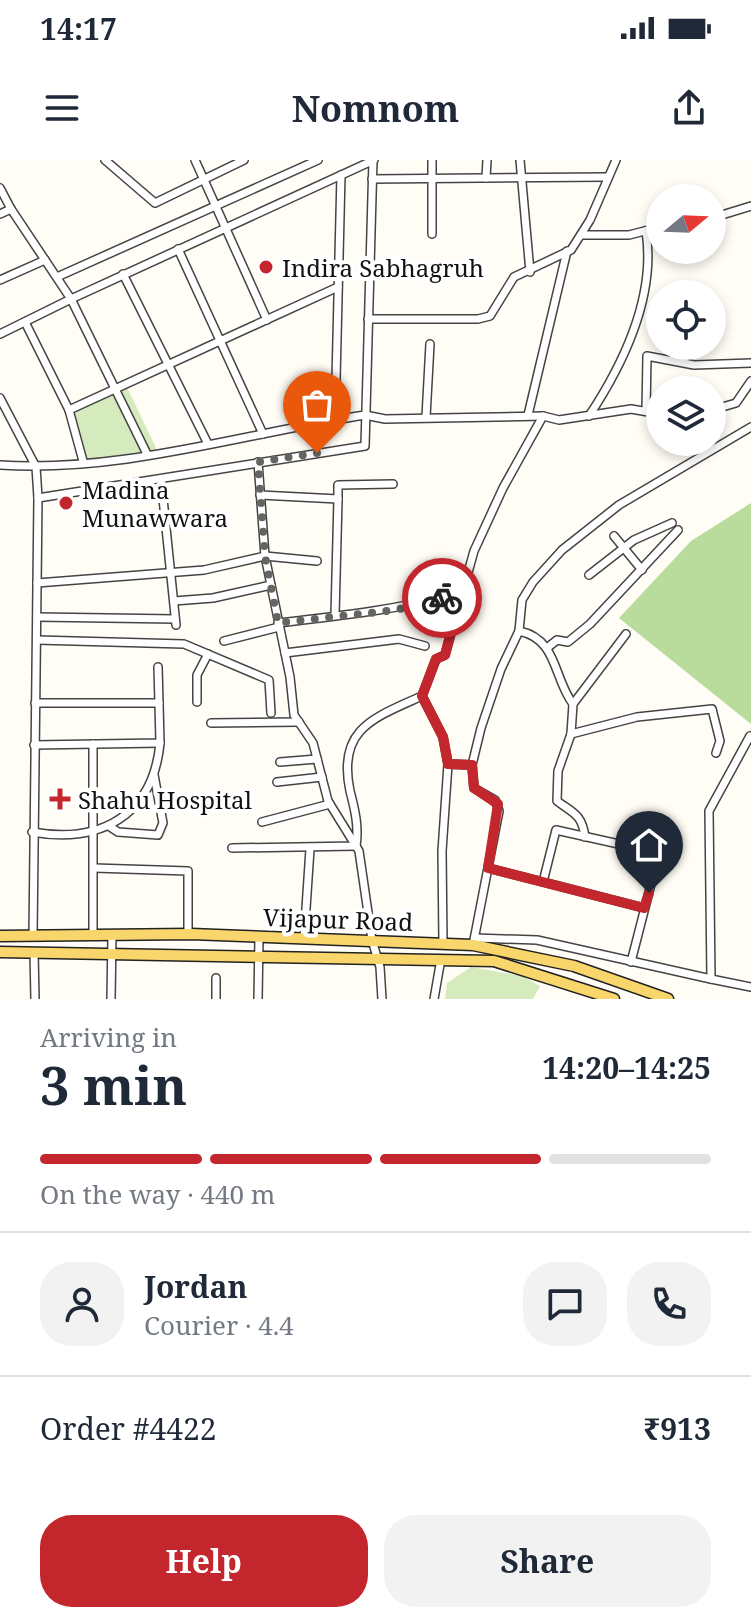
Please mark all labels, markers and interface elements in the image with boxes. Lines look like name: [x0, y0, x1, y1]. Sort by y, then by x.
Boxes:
text: 14:17: [40, 8, 117, 49]
text: Nomnom: [292, 84, 459, 133]
icon: menu: [40, 86, 84, 130]
icon: share: [667, 86, 711, 130]
north arrow: [646, 184, 726, 264]
map controls: [646, 184, 726, 456]
place label: Indira Sabhagruh: [282, 251, 484, 284]
marker: Indira Sabhagruh: [257, 258, 275, 276]
button: locate: [646, 280, 726, 360]
pin: [283, 371, 351, 453]
button: layers: [646, 376, 726, 456]
icon: bag: [295, 383, 339, 427]
place label: Madina Munawwara: [82, 473, 228, 534]
marker: Madina Munawwara: [57, 494, 75, 512]
courier: [402, 558, 482, 638]
icon: bike: [420, 576, 464, 620]
place label: Shahu Hospital: [78, 783, 253, 816]
marker: Shahu Hospital: [49, 788, 71, 810]
pin: [615, 811, 683, 893]
icon: home: [627, 823, 671, 867]
street label: Vijapur Road: [262, 900, 414, 938]
text: Arriving in: [40, 1019, 177, 1055]
text: 14:20–14:25: [542, 1047, 711, 1088]
text: 3 min: [40, 1049, 187, 1120]
text: On the way · 440 m: [40, 1176, 275, 1212]
button: person: [40, 1262, 124, 1346]
button: chat: [523, 1262, 607, 1346]
button: phone: [627, 1262, 711, 1346]
text: Jordan: [144, 1266, 247, 1307]
text: Courier · 4.4: [144, 1307, 294, 1343]
text: Order #4422: [40, 1408, 217, 1449]
text: ₹913: [643, 1408, 711, 1449]
button: Help: [40, 1515, 368, 1607]
button: Share: [384, 1515, 711, 1607]

